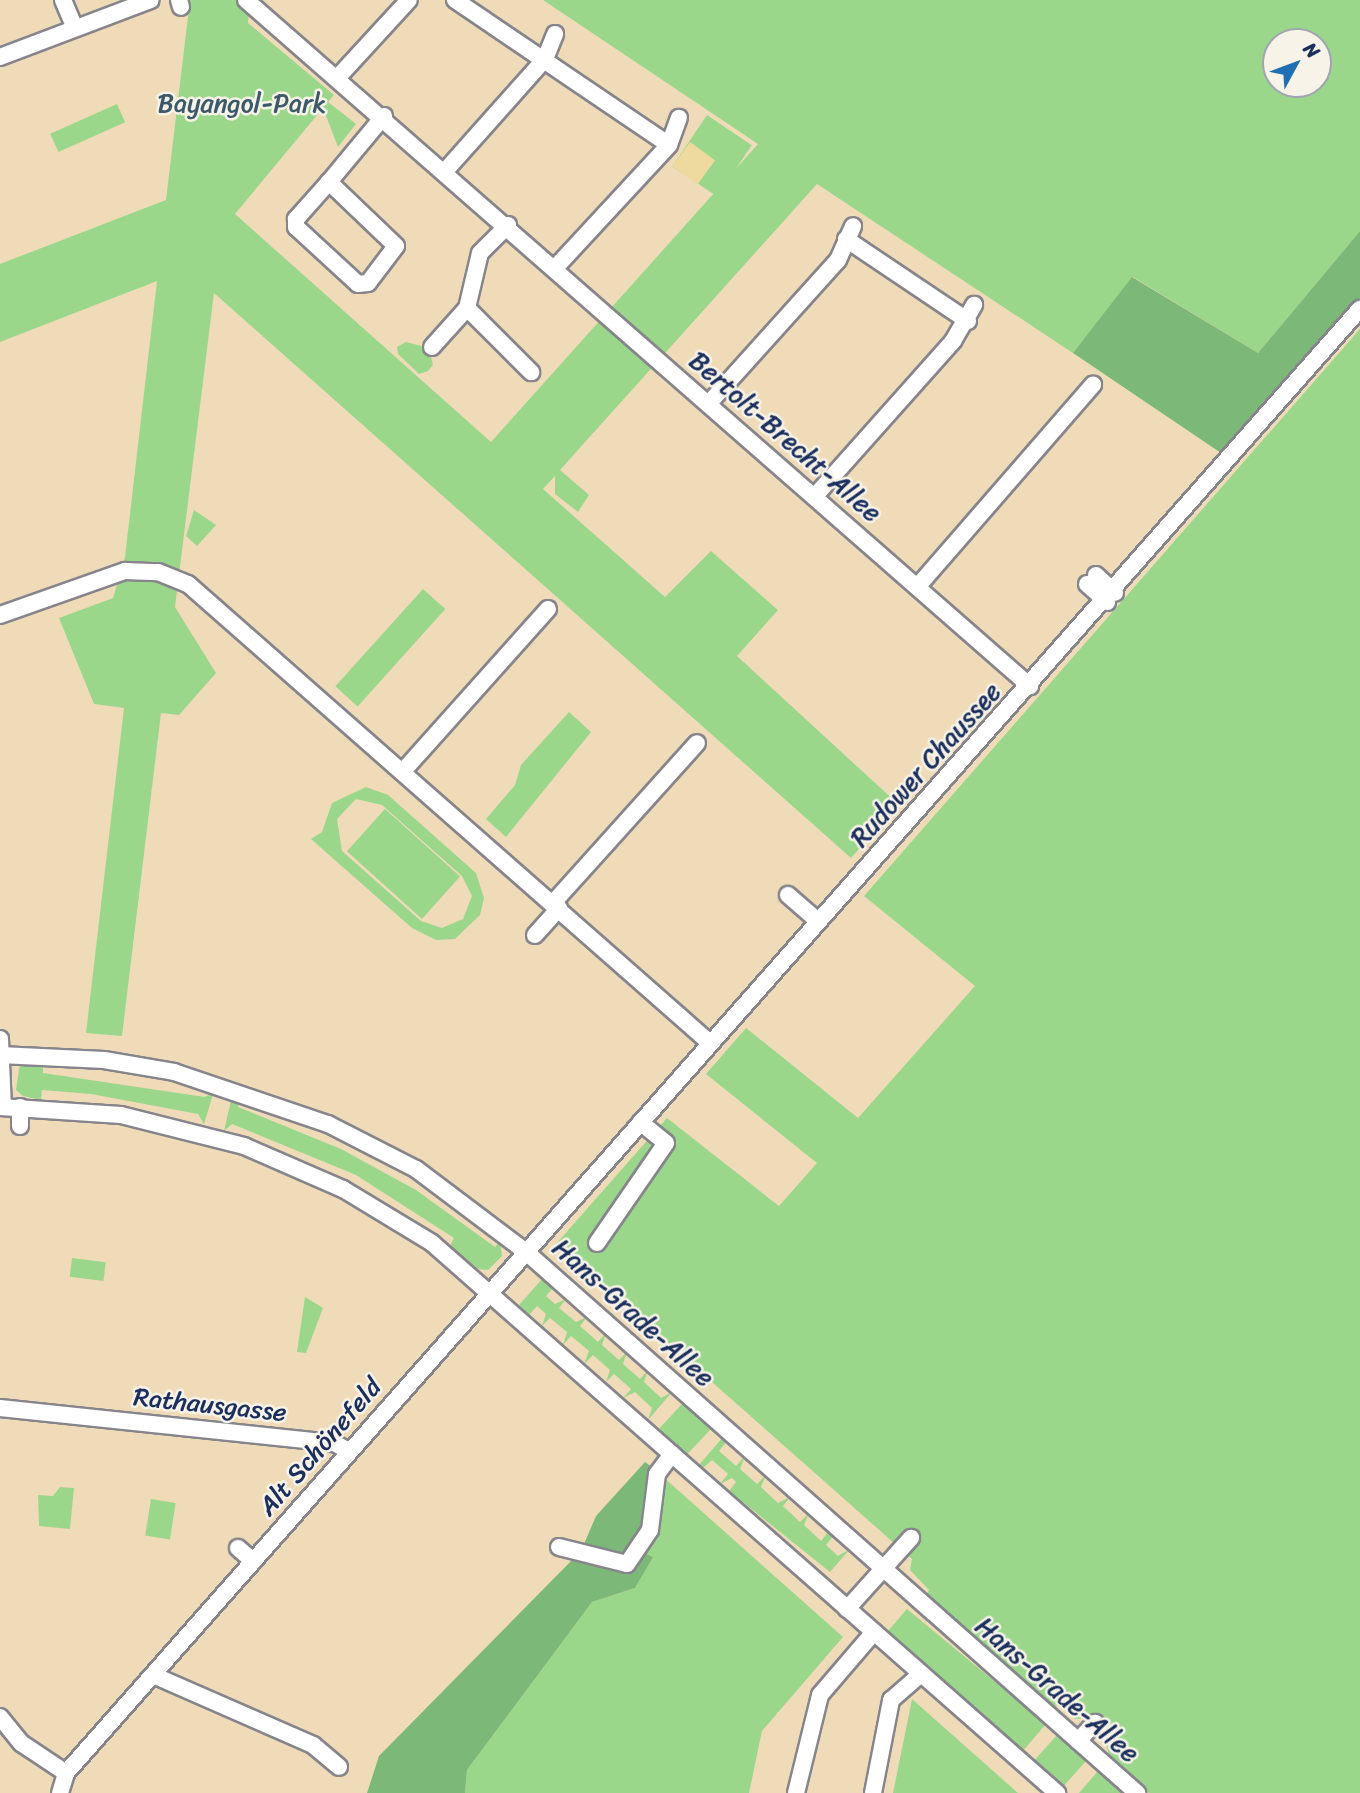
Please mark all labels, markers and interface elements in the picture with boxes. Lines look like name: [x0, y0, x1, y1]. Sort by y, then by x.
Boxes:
north arrow: [1262, 28, 1332, 98]
text: N: [1295, 34, 1328, 66]
park label: Bayangol-Park: [158, 88, 326, 120]
street label: Bertolt-Brecht-Allee: [683, 345, 887, 529]
street label: Rudower Chaussee: [844, 677, 1008, 853]
street label: Hans-Grade-Allee: [546, 1232, 720, 1394]
street label: Alt Schönefeld: [252, 1372, 388, 1522]
street label: Rathausgasse: [132, 1381, 288, 1429]
street label: Hans-Grade-Allee: [969, 1611, 1145, 1769]

